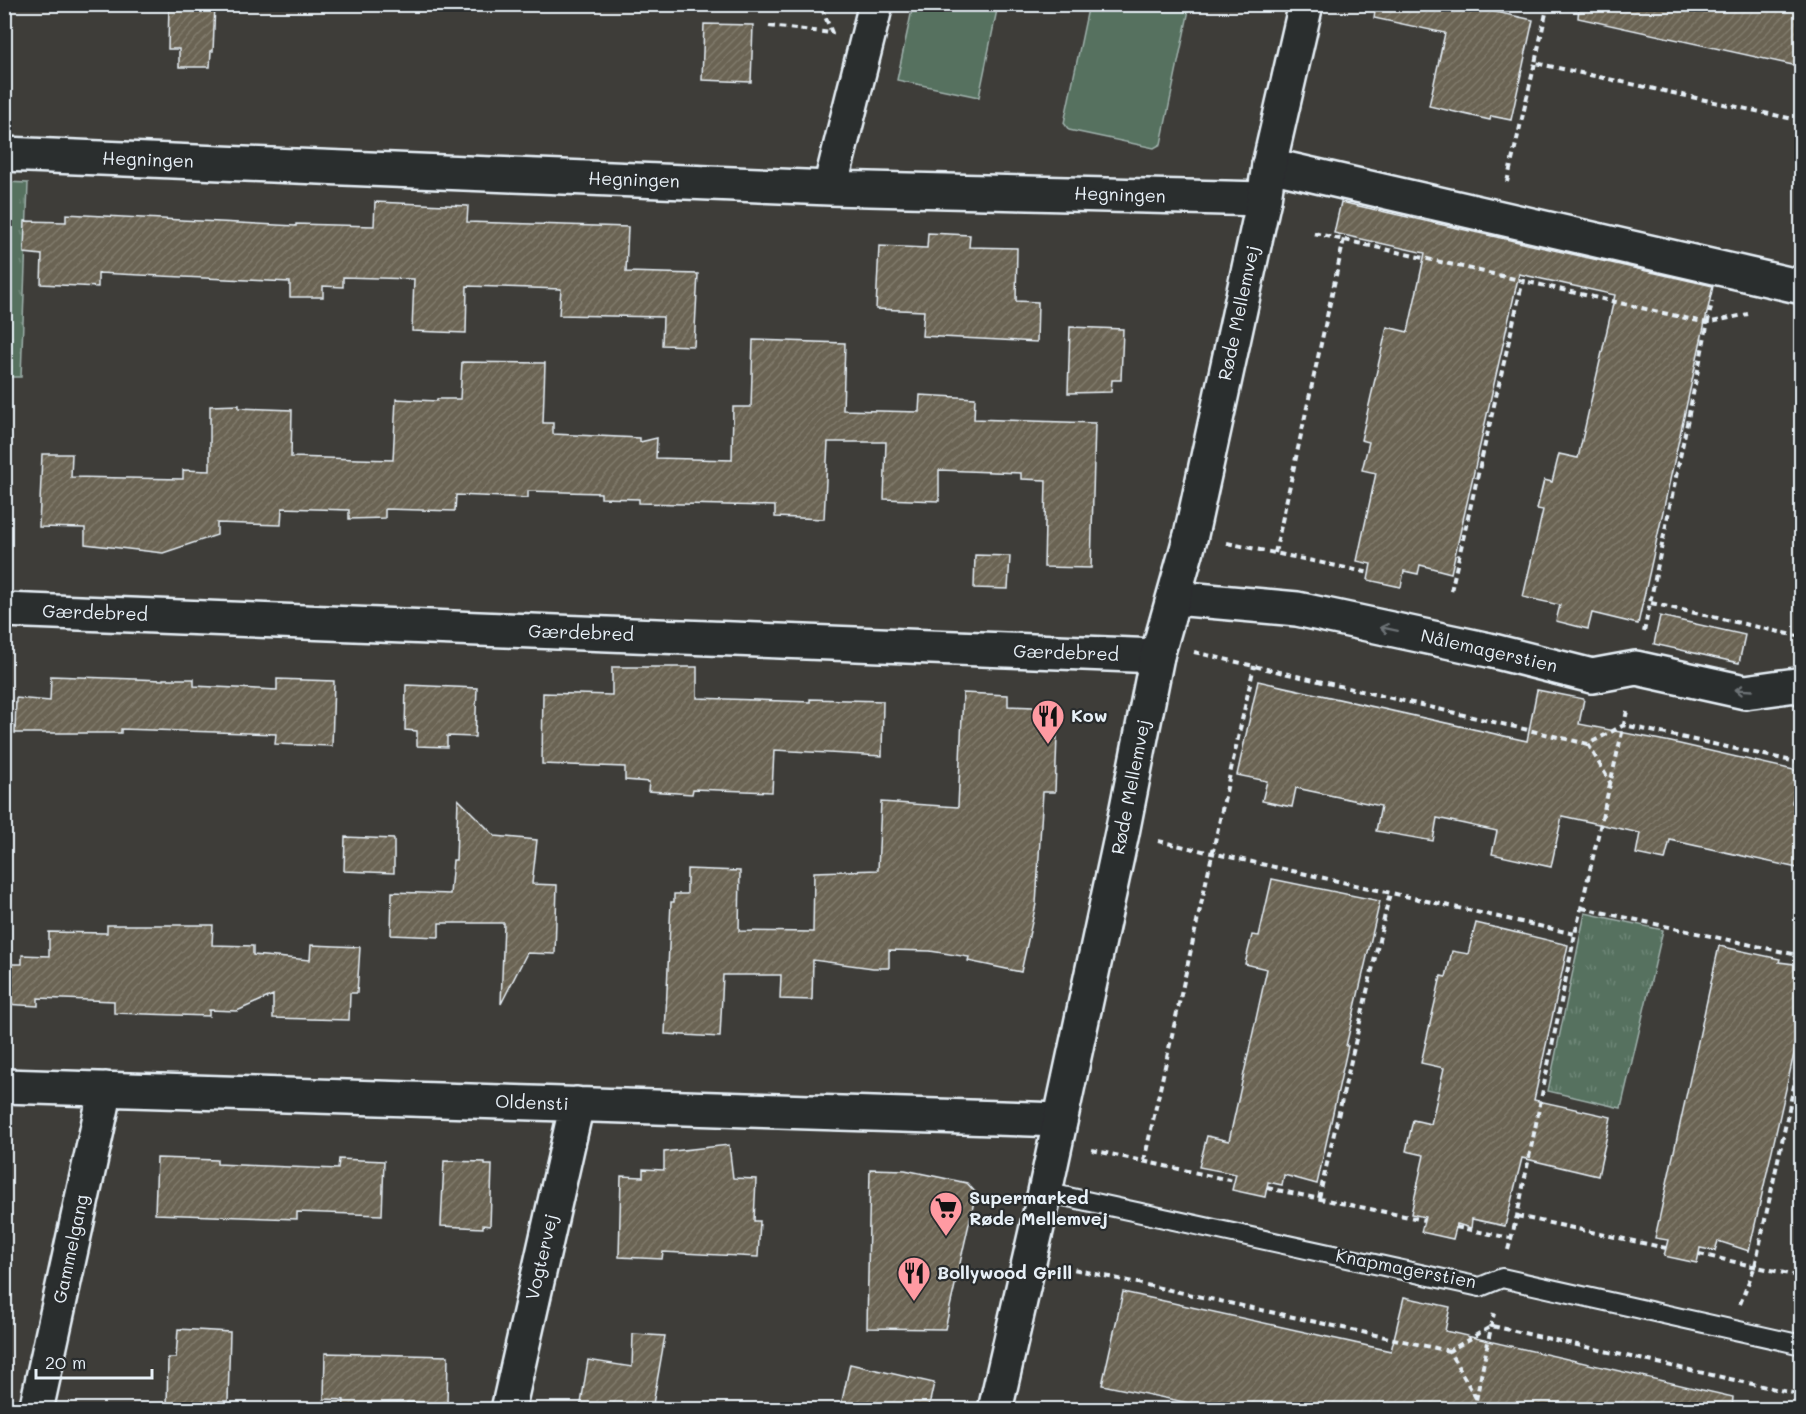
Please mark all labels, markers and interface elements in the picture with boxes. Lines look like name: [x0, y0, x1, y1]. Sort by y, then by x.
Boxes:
street label: Hegningen: [102, 145, 194, 173]
street label: Hegningen: [588, 165, 680, 193]
street label: Hegningen: [1074, 180, 1166, 208]
street label: Røde Mellemvej: [1212, 243, 1264, 382]
street label: Gærdebred: [42, 598, 148, 626]
street label: Gærdebred: [528, 618, 634, 646]
one-way arrow: [1380, 623, 1400, 634]
street label: Nålemagerstien: [1418, 623, 1560, 677]
street label: Gærdebred: [1013, 638, 1119, 666]
one-way arrow: [1735, 684, 1755, 695]
restaurant icon: Kow: [1030, 698, 1066, 745]
place label: Kow: [1071, 703, 1108, 727]
street label: Røde Mellemvej: [1105, 717, 1155, 857]
street label: Oldensti: [495, 1089, 569, 1115]
place label: Supermarked Røde Mellemvej: [969, 1185, 1108, 1230]
supermarket icon: Supermarked Røde Mellemvej: [928, 1190, 964, 1237]
street label: Gammelgang: [47, 1192, 93, 1306]
street label: Vogtervej: [519, 1211, 563, 1302]
street label: Knapmagerstien: [1334, 1243, 1479, 1293]
restaurant icon: Bollywood Grill: [896, 1255, 932, 1302]
place label: Bollywood Grill: [937, 1260, 1072, 1284]
scale bar: [36, 1342, 152, 1380]
text: 20 m: [45, 1350, 86, 1374]

